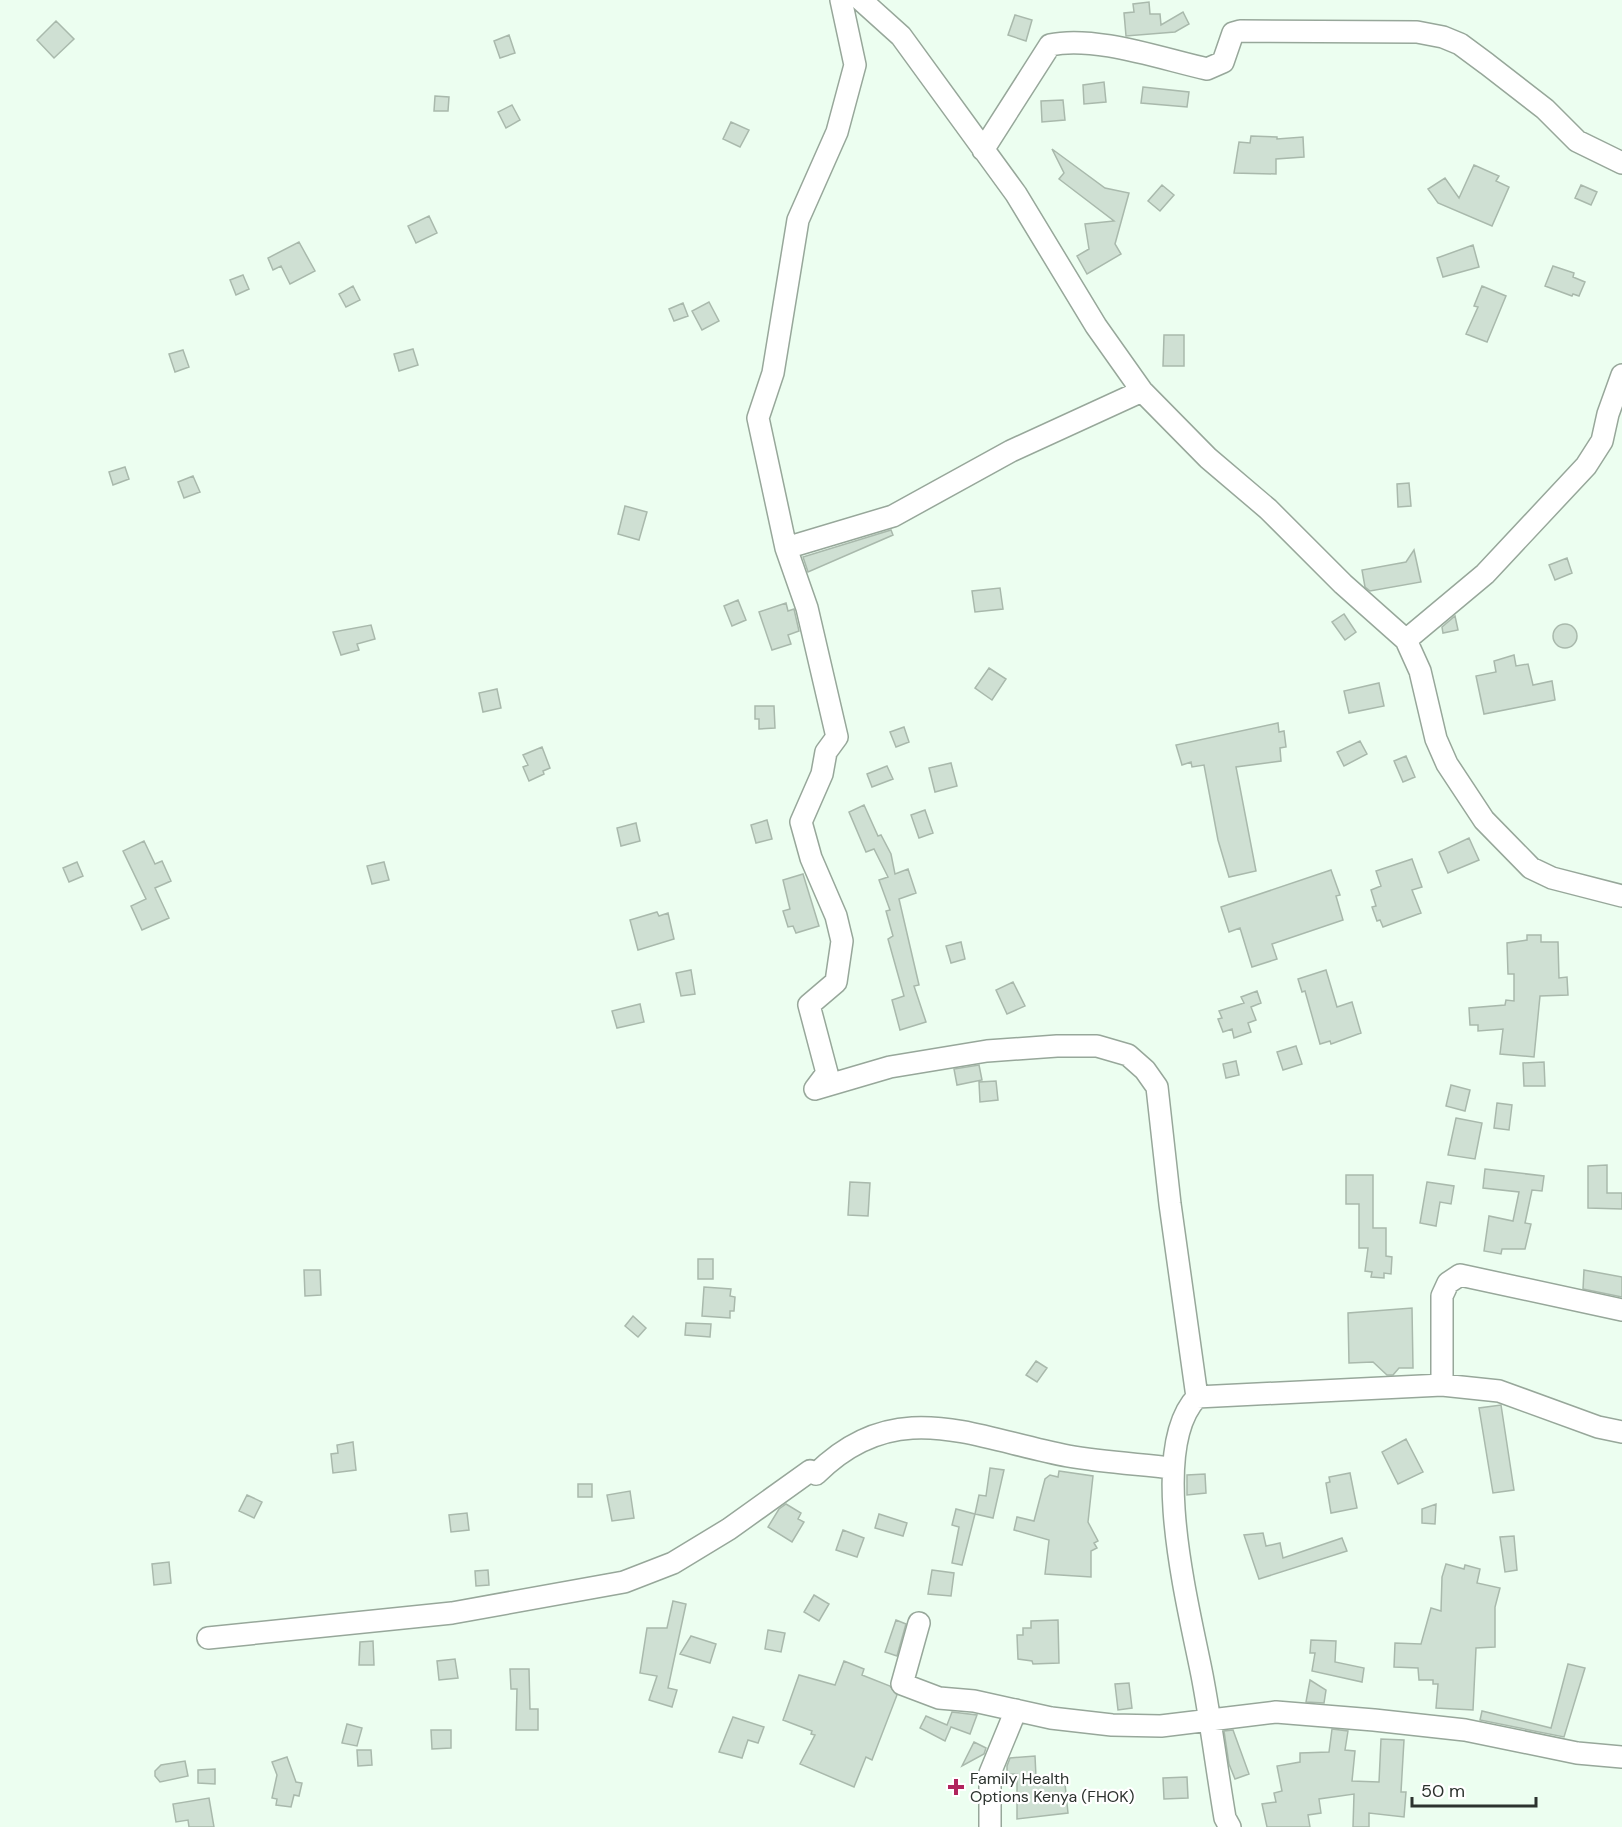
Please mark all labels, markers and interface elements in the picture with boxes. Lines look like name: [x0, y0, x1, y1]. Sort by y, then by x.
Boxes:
place label: Family Health Options Kenya (FHOK): [970, 1768, 1135, 1807]
scale bar: [1412, 1770, 1536, 1808]
marker: Family Health Options Kenya (FHOK): [947, 1778, 965, 1796]
text: 50 m: [1421, 1779, 1465, 1803]

